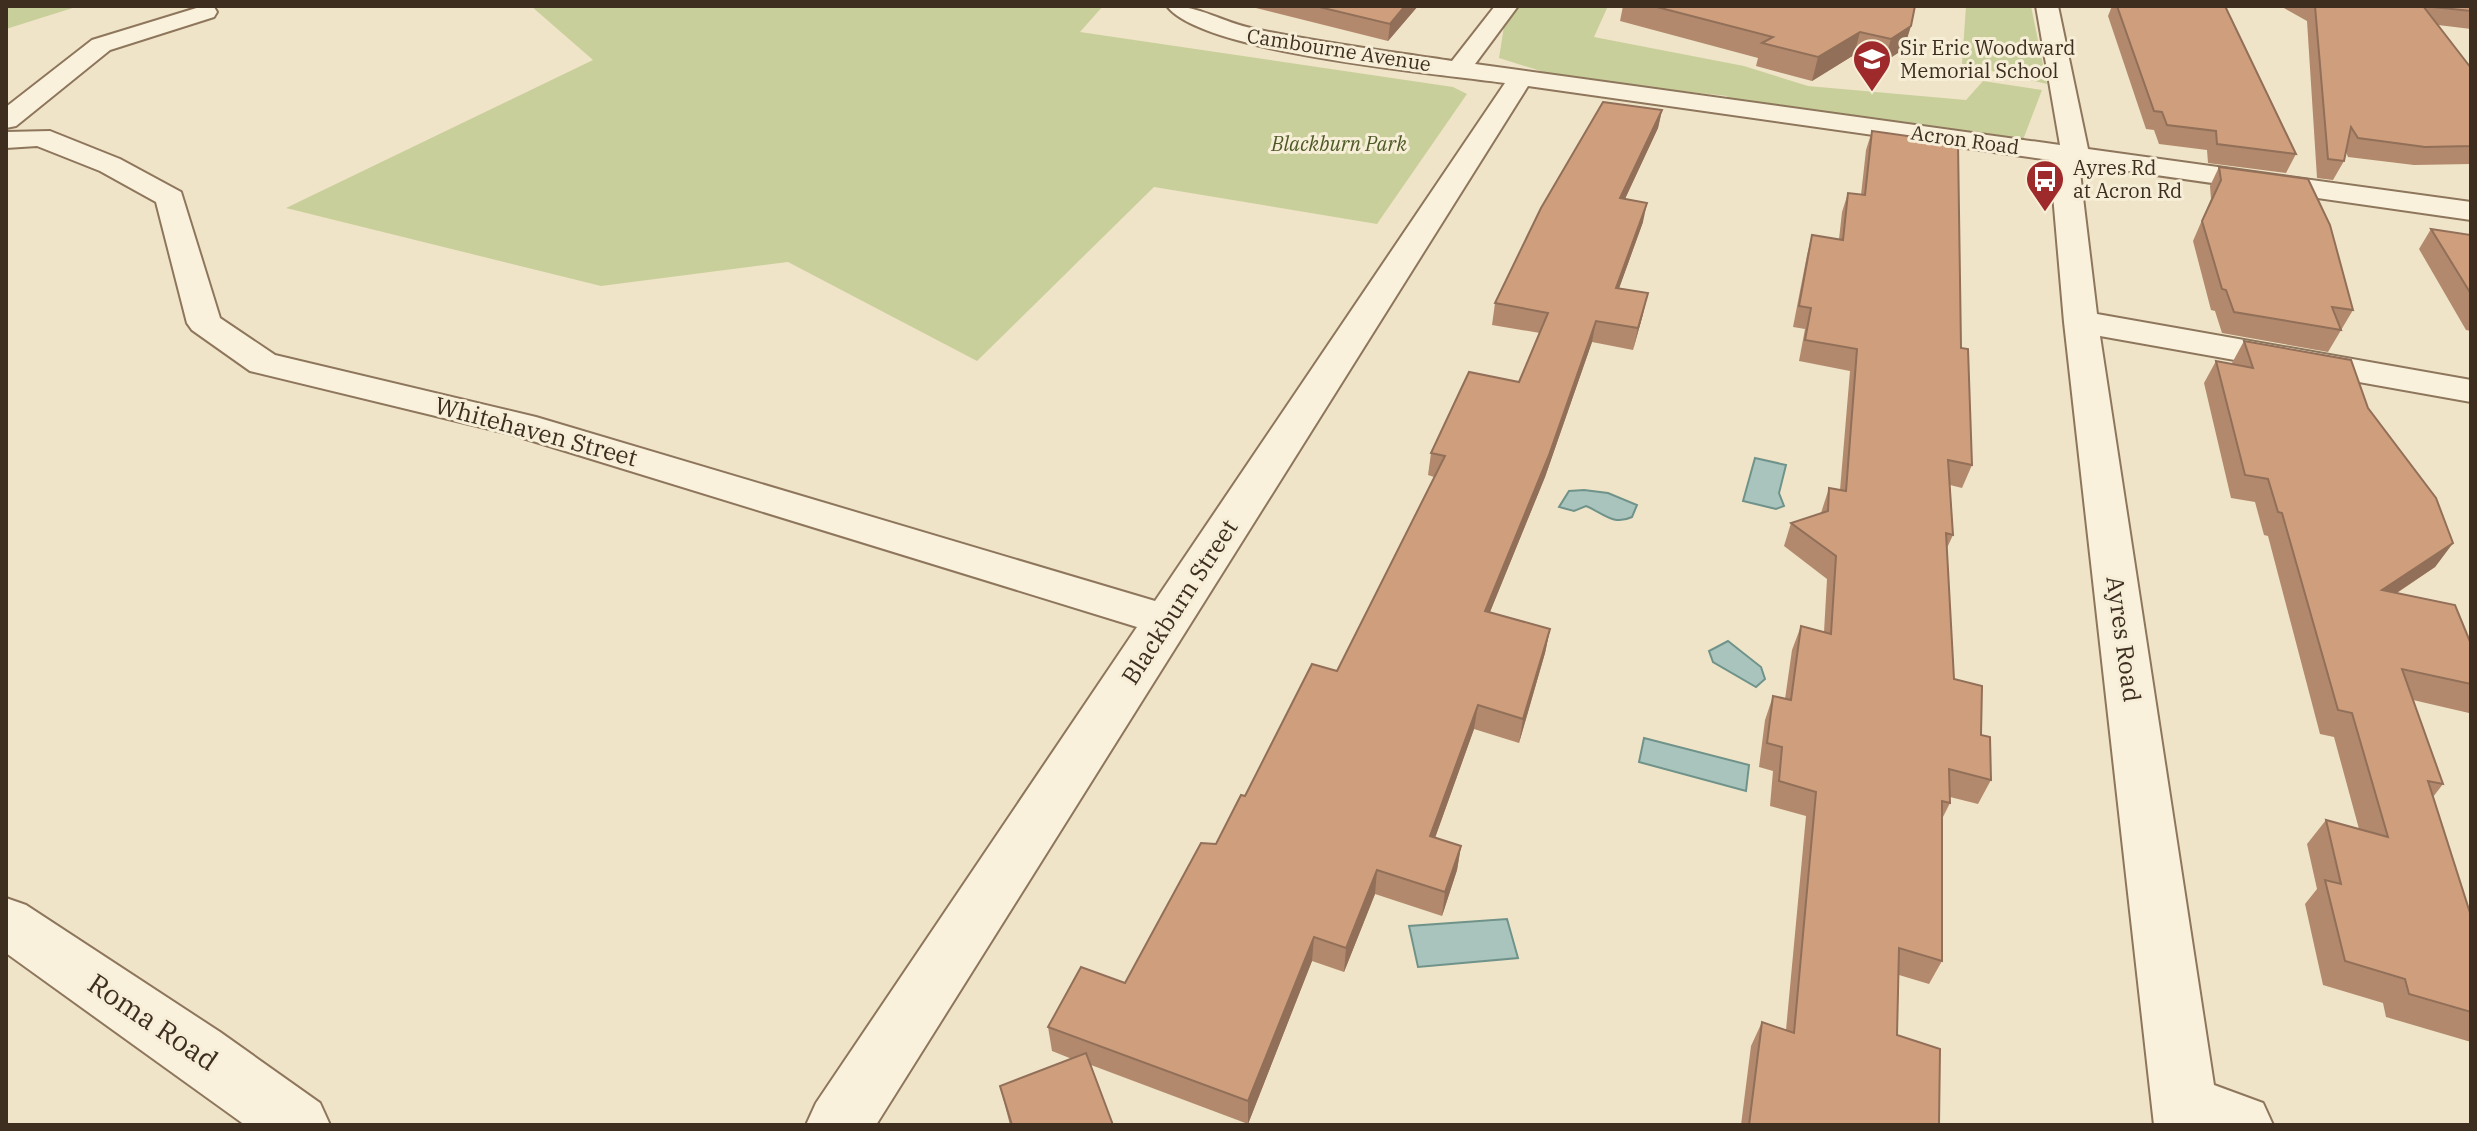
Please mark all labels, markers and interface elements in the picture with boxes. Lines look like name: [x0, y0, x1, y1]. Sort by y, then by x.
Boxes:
street label: Cambourne Avenue: [1245, 22, 1433, 77]
place label: Sir Eric Woodward Memorial School: [1900, 34, 2075, 84]
school or university icon: Sir Eric Woodward Memorial School: [1851, 38, 1893, 93]
street label: Acron Road: [1909, 119, 2021, 160]
park label: Blackburn Park: [1270, 130, 1407, 157]
place label: Ayres Rd at Acron Rd: [2073, 154, 2182, 204]
bus stop icon: Ayres Rd at Acron Rd: [2024, 158, 2066, 213]
street label: Whitehaven Street: [431, 389, 641, 473]
street label: Blackburn Street: [1114, 513, 1245, 690]
street label: Ayres Road: [2099, 574, 2149, 704]
street label: Roma Road: [81, 964, 226, 1079]

